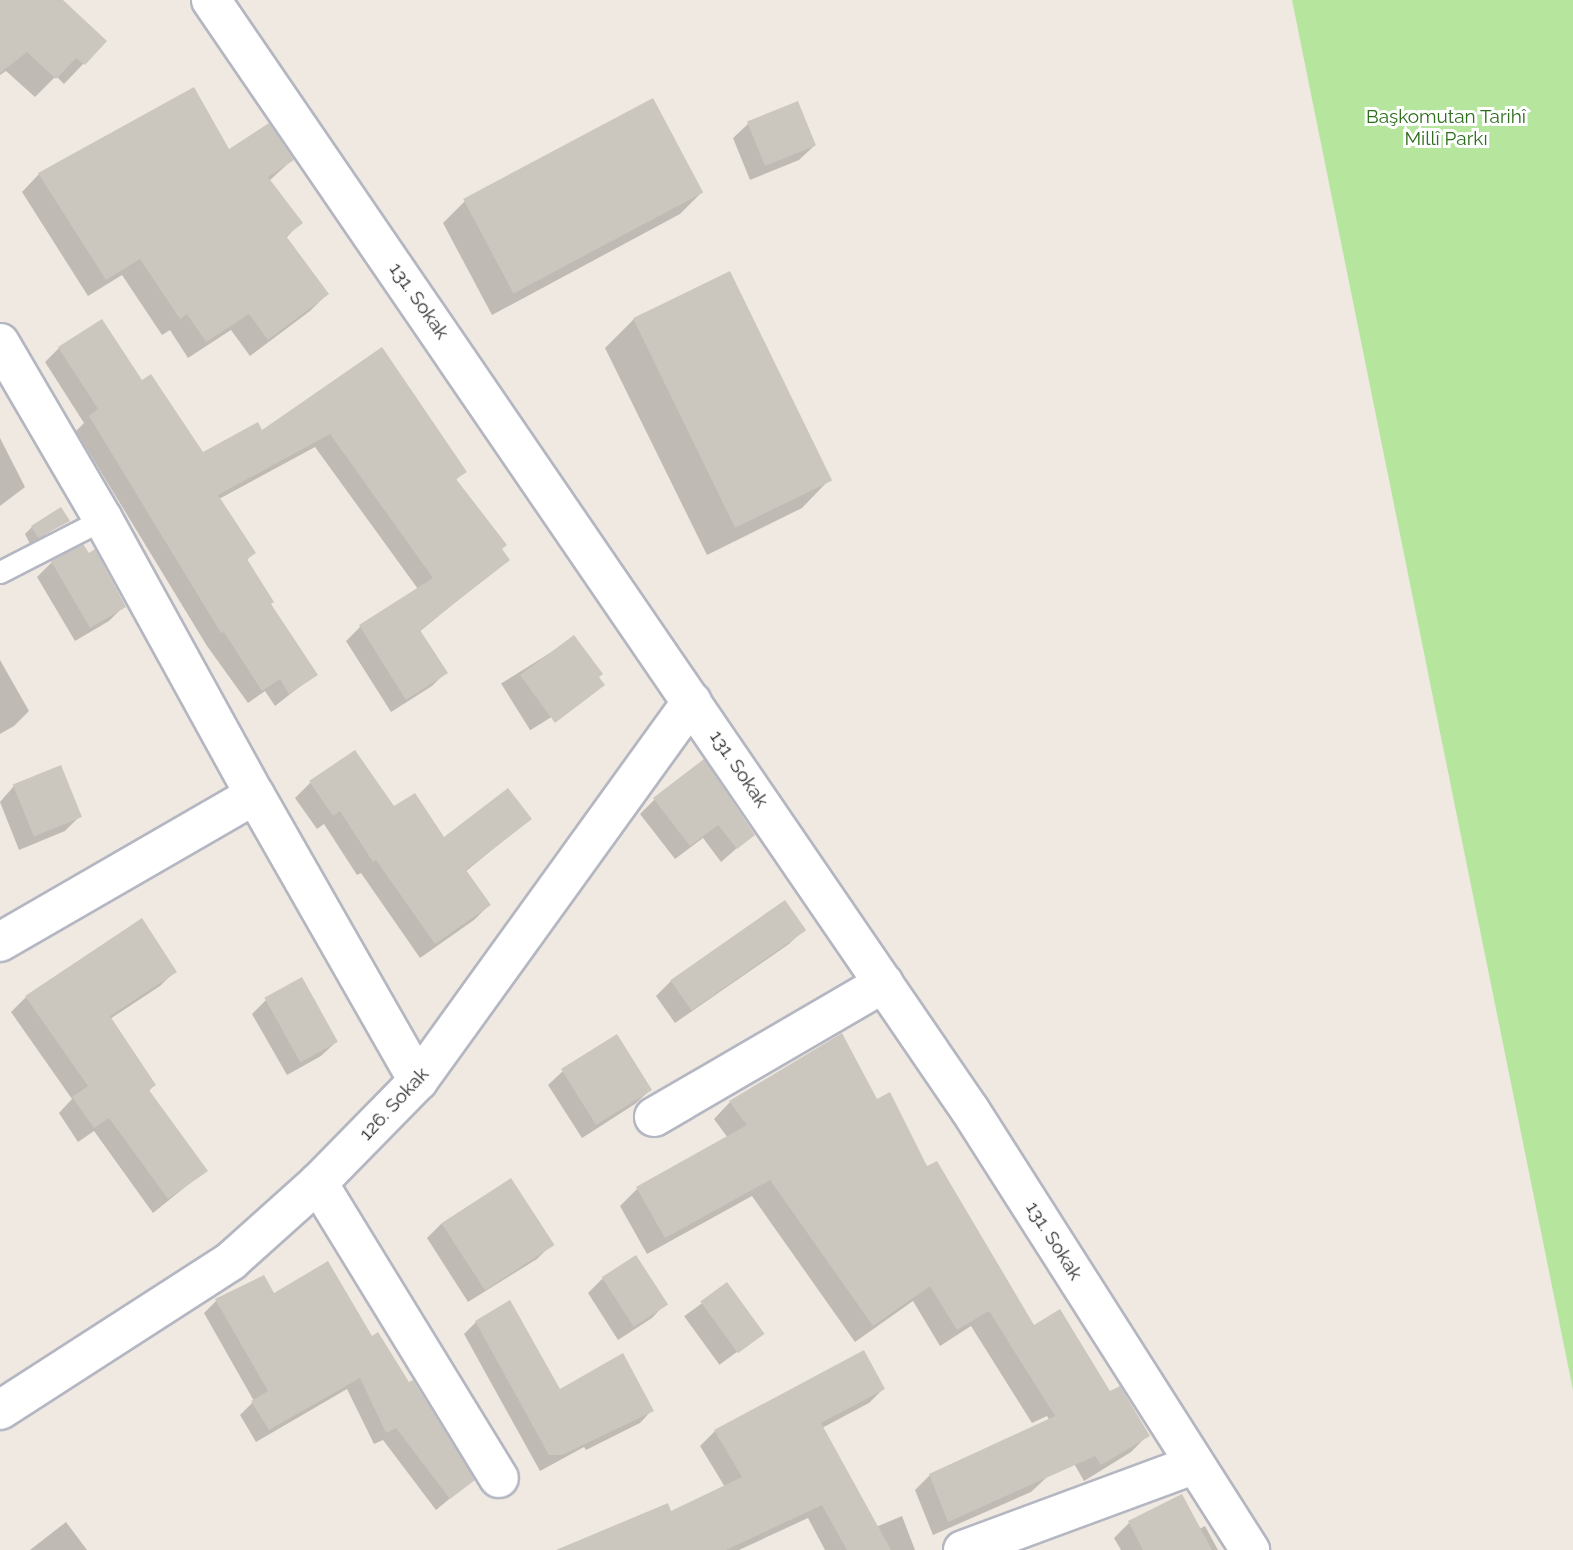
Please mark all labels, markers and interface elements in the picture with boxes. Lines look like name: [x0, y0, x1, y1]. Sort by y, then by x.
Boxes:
park label: Başkomutan Tarihî Millî Parkı: [1366, 106, 1526, 150]
street label: 131. Sokak: [384, 258, 454, 344]
street label: 131. Sokak: [705, 726, 773, 812]
street label: 126. Sokak: [355, 1063, 433, 1145]
street label: 131. Sokak: [1021, 1198, 1087, 1284]

